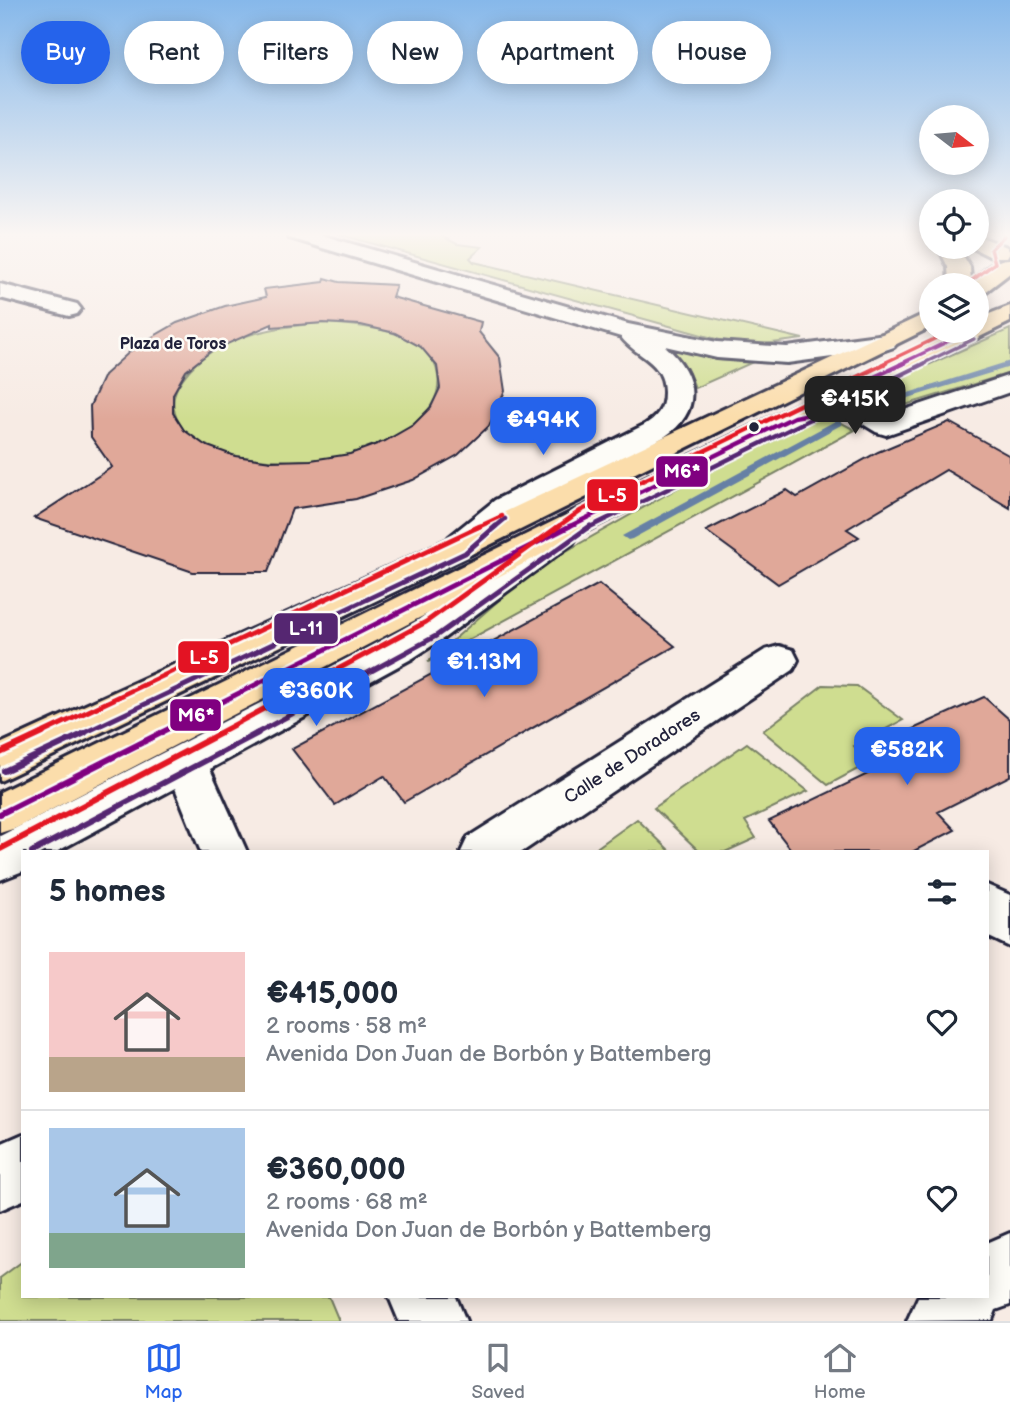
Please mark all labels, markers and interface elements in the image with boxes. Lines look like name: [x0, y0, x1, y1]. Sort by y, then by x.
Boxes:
chip: Buy: [21, 21, 110, 84]
chip: Rent: [124, 21, 224, 84]
chip: Filters: [238, 21, 353, 84]
chip: New: [367, 21, 463, 84]
chip: Apartment: [477, 21, 638, 84]
chip: House: [652, 21, 771, 84]
north arrow: [919, 105, 989, 175]
map controls: [919, 105, 989, 343]
button: locate: [919, 189, 989, 259]
button: layers: [919, 273, 989, 343]
district label: Plaza de Toros: [120, 335, 226, 354]
pin: €415K: [806, 376, 904, 436]
text: €415K: [820, 385, 890, 413]
pin: €494K: [494, 398, 592, 457]
text: €494K: [506, 406, 580, 434]
unlabelled marker: [747, 420, 761, 434]
line badge: M6*: [655, 455, 709, 488]
text: M6*: [664, 461, 701, 484]
line badge: L-5: [586, 478, 639, 512]
text: L-5: [597, 485, 627, 508]
line badge: L-11: [273, 612, 339, 645]
text: L-11: [289, 618, 323, 641]
line badge: L-5: [177, 640, 230, 674]
pin: €1.13M: [427, 640, 541, 699]
text: L-5: [189, 647, 219, 670]
text: €1.13M: [446, 648, 522, 676]
pin: €360K: [267, 668, 365, 728]
text: €360K: [279, 677, 353, 705]
line badge: M6*: [169, 698, 222, 732]
text: M6*: [178, 705, 215, 728]
street label: Calle de Doradores: [560, 705, 704, 808]
pin: €582K: [858, 728, 956, 787]
text: €582K: [870, 736, 944, 764]
icon: filters: [923, 873, 961, 911]
text: 5 homes: [49, 874, 166, 910]
text: €415,000: [266, 976, 398, 1012]
icon: home: [105, 980, 189, 1064]
icon: heart: [923, 1003, 961, 1041]
text: 2 rooms · 58 m²: [266, 1012, 427, 1040]
text: Avenida Don Juan de Borbón y Battemberg: [266, 1040, 712, 1068]
text: €360,000: [266, 1152, 406, 1188]
icon: home: [105, 1156, 189, 1240]
icon: heart: [923, 1179, 961, 1217]
text: 2 rooms · 68 m²: [266, 1188, 428, 1216]
text: Avenida Don Juan de Borbón y Battemberg: [266, 1216, 712, 1244]
tab: Map: [144, 1339, 183, 1404]
tab: Saved: [472, 1339, 525, 1404]
tab: Home: [814, 1339, 866, 1404]

